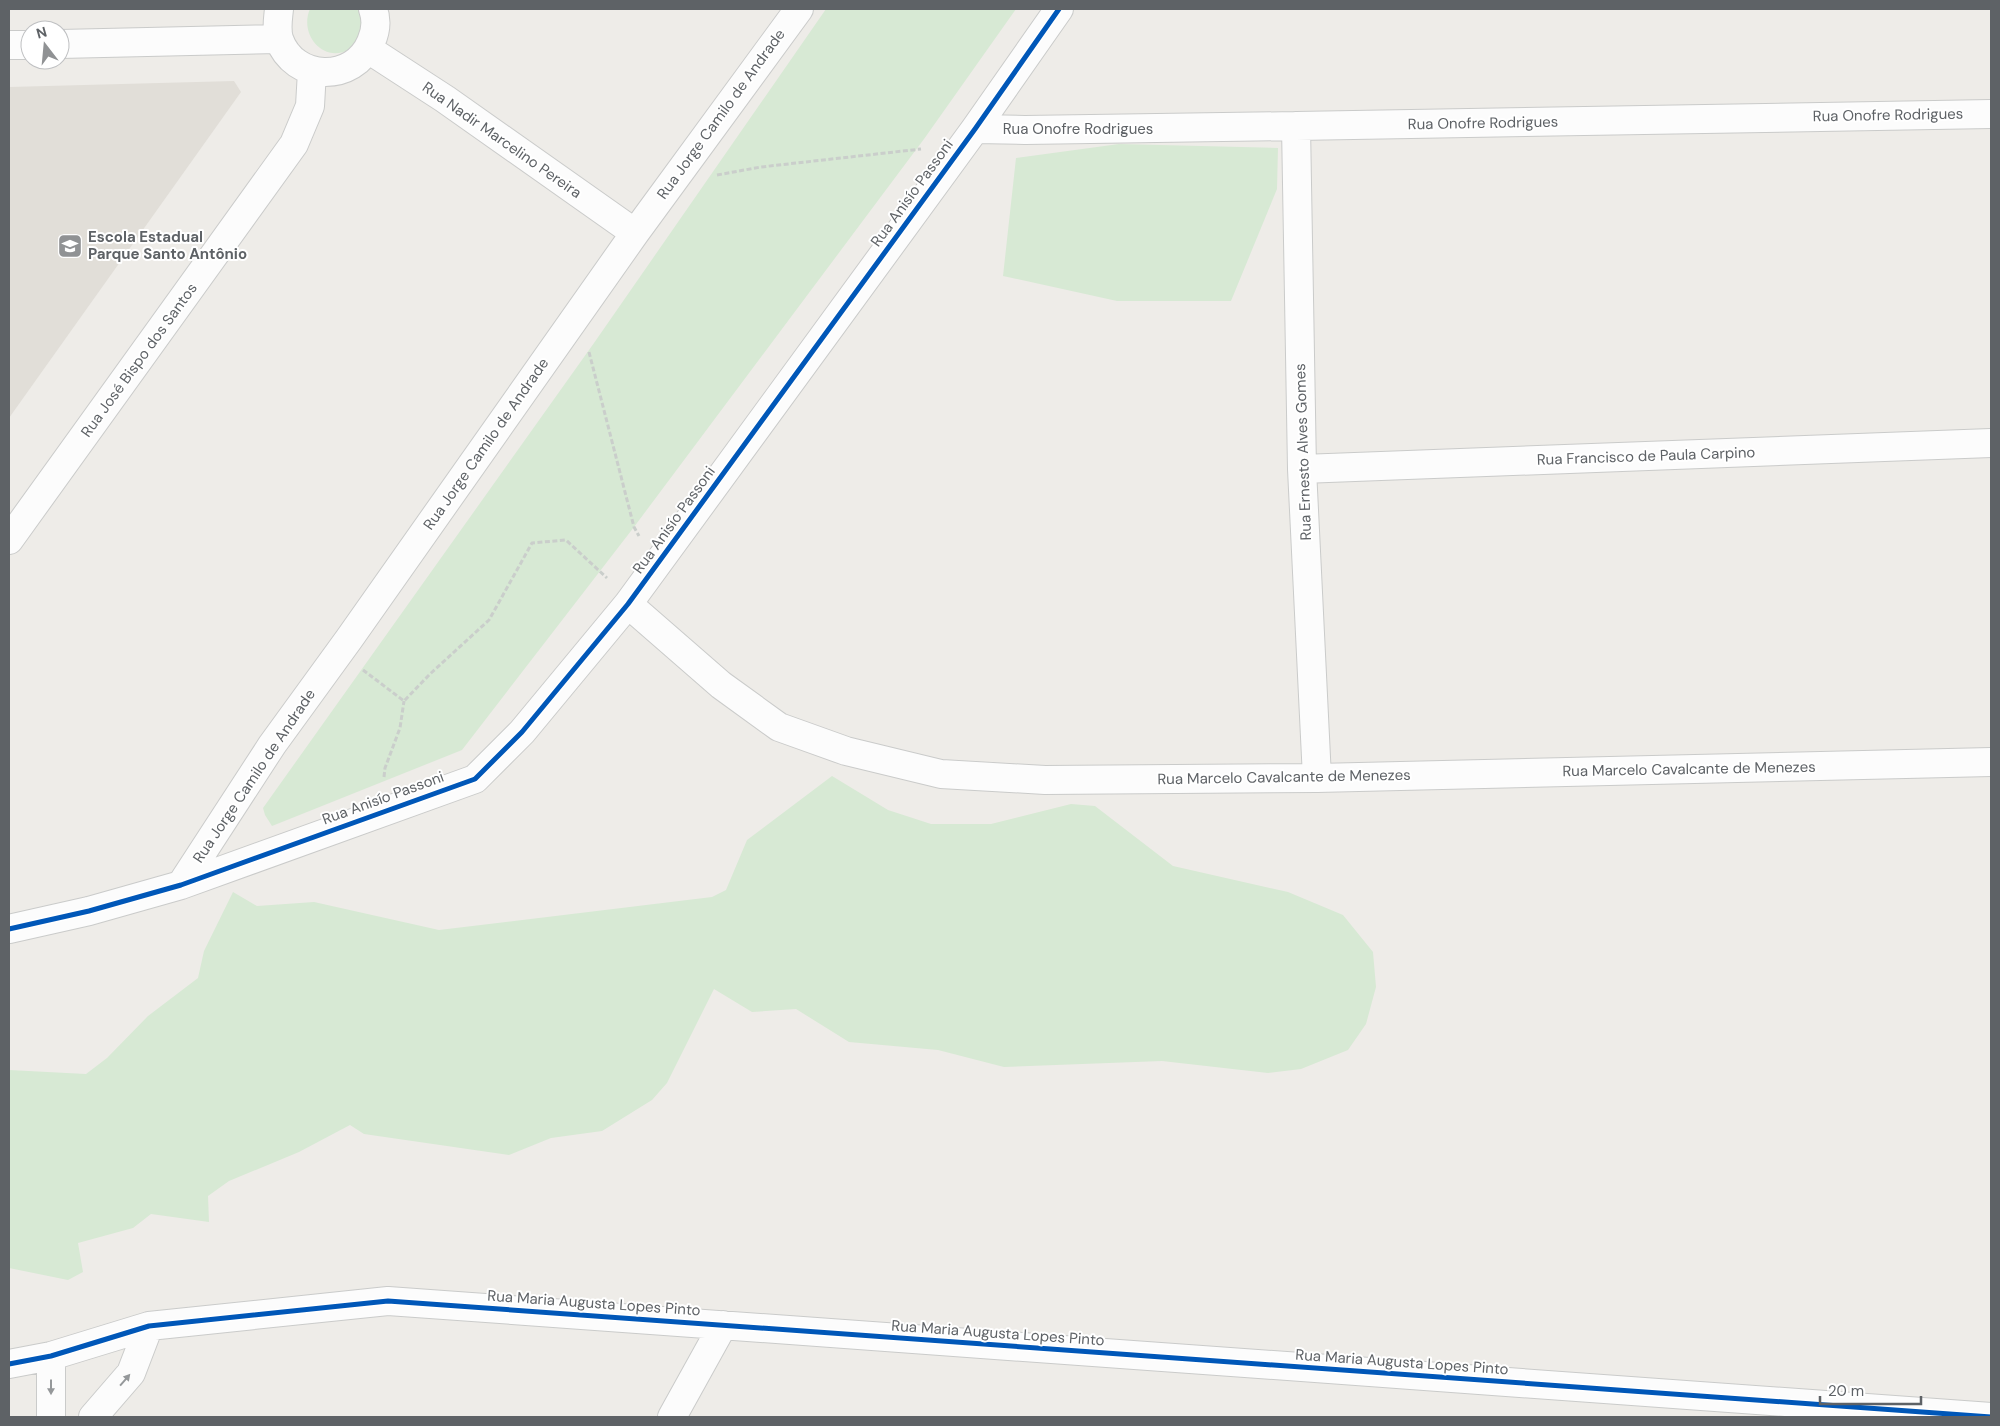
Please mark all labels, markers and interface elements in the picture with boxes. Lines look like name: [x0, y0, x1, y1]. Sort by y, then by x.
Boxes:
north arrow: [20, 20, 70, 70]
text: N: [34, 22, 49, 43]
street label: Rua Jorge Camilo de Andrade: [652, 25, 790, 203]
street label: Rua Nadir Marcelino Pereira: [418, 77, 586, 203]
street label: Rua Onofre Rodrigues: [1813, 104, 1963, 126]
street label: Rua Onofre Rodrigues: [1408, 112, 1558, 134]
street label: Rua Onofre Rodrigues: [1003, 119, 1153, 139]
street label: Rua Anisío Passoni: [866, 135, 958, 251]
place label: Escola Estadual Parque Santo Antônio: [88, 227, 247, 264]
school or university icon: Escola Estadual Parque Santo Antônio: [57, 233, 83, 259]
street label: Rua José Bispo dos Santos: [76, 279, 202, 441]
street label: Rua Jorge Camilo de Andrade: [419, 354, 553, 534]
street label: Rua Ernesto Alves Gomes: [1290, 363, 1316, 541]
street label: Rua Francisco de Paula Carpino: [1536, 442, 1756, 470]
street label: Rua Anisío Passoni: [628, 462, 720, 578]
street label: Rua Jorge Camilo de Andrade: [188, 685, 320, 867]
street label: Rua Marcelo Cavalcante de Menezes: [1562, 757, 1816, 781]
street label: Rua Marcelo Cavalcante de Menezes: [1157, 765, 1411, 789]
street label: Rua Anisío Passoni: [319, 767, 447, 829]
street label: Rua Maria Augusta Lopes Pinto: [487, 1286, 701, 1320]
street label: Rua Maria Augusta Lopes Pinto: [891, 1316, 1105, 1350]
street label: Rua Maria Augusta Lopes Pinto: [1295, 1345, 1509, 1379]
one-way arrow: [119, 1374, 130, 1387]
scale bar: [1820, 1374, 1921, 1406]
one-way arrow: [47, 1379, 55, 1395]
text: 20 m: [1828, 1381, 1864, 1401]

